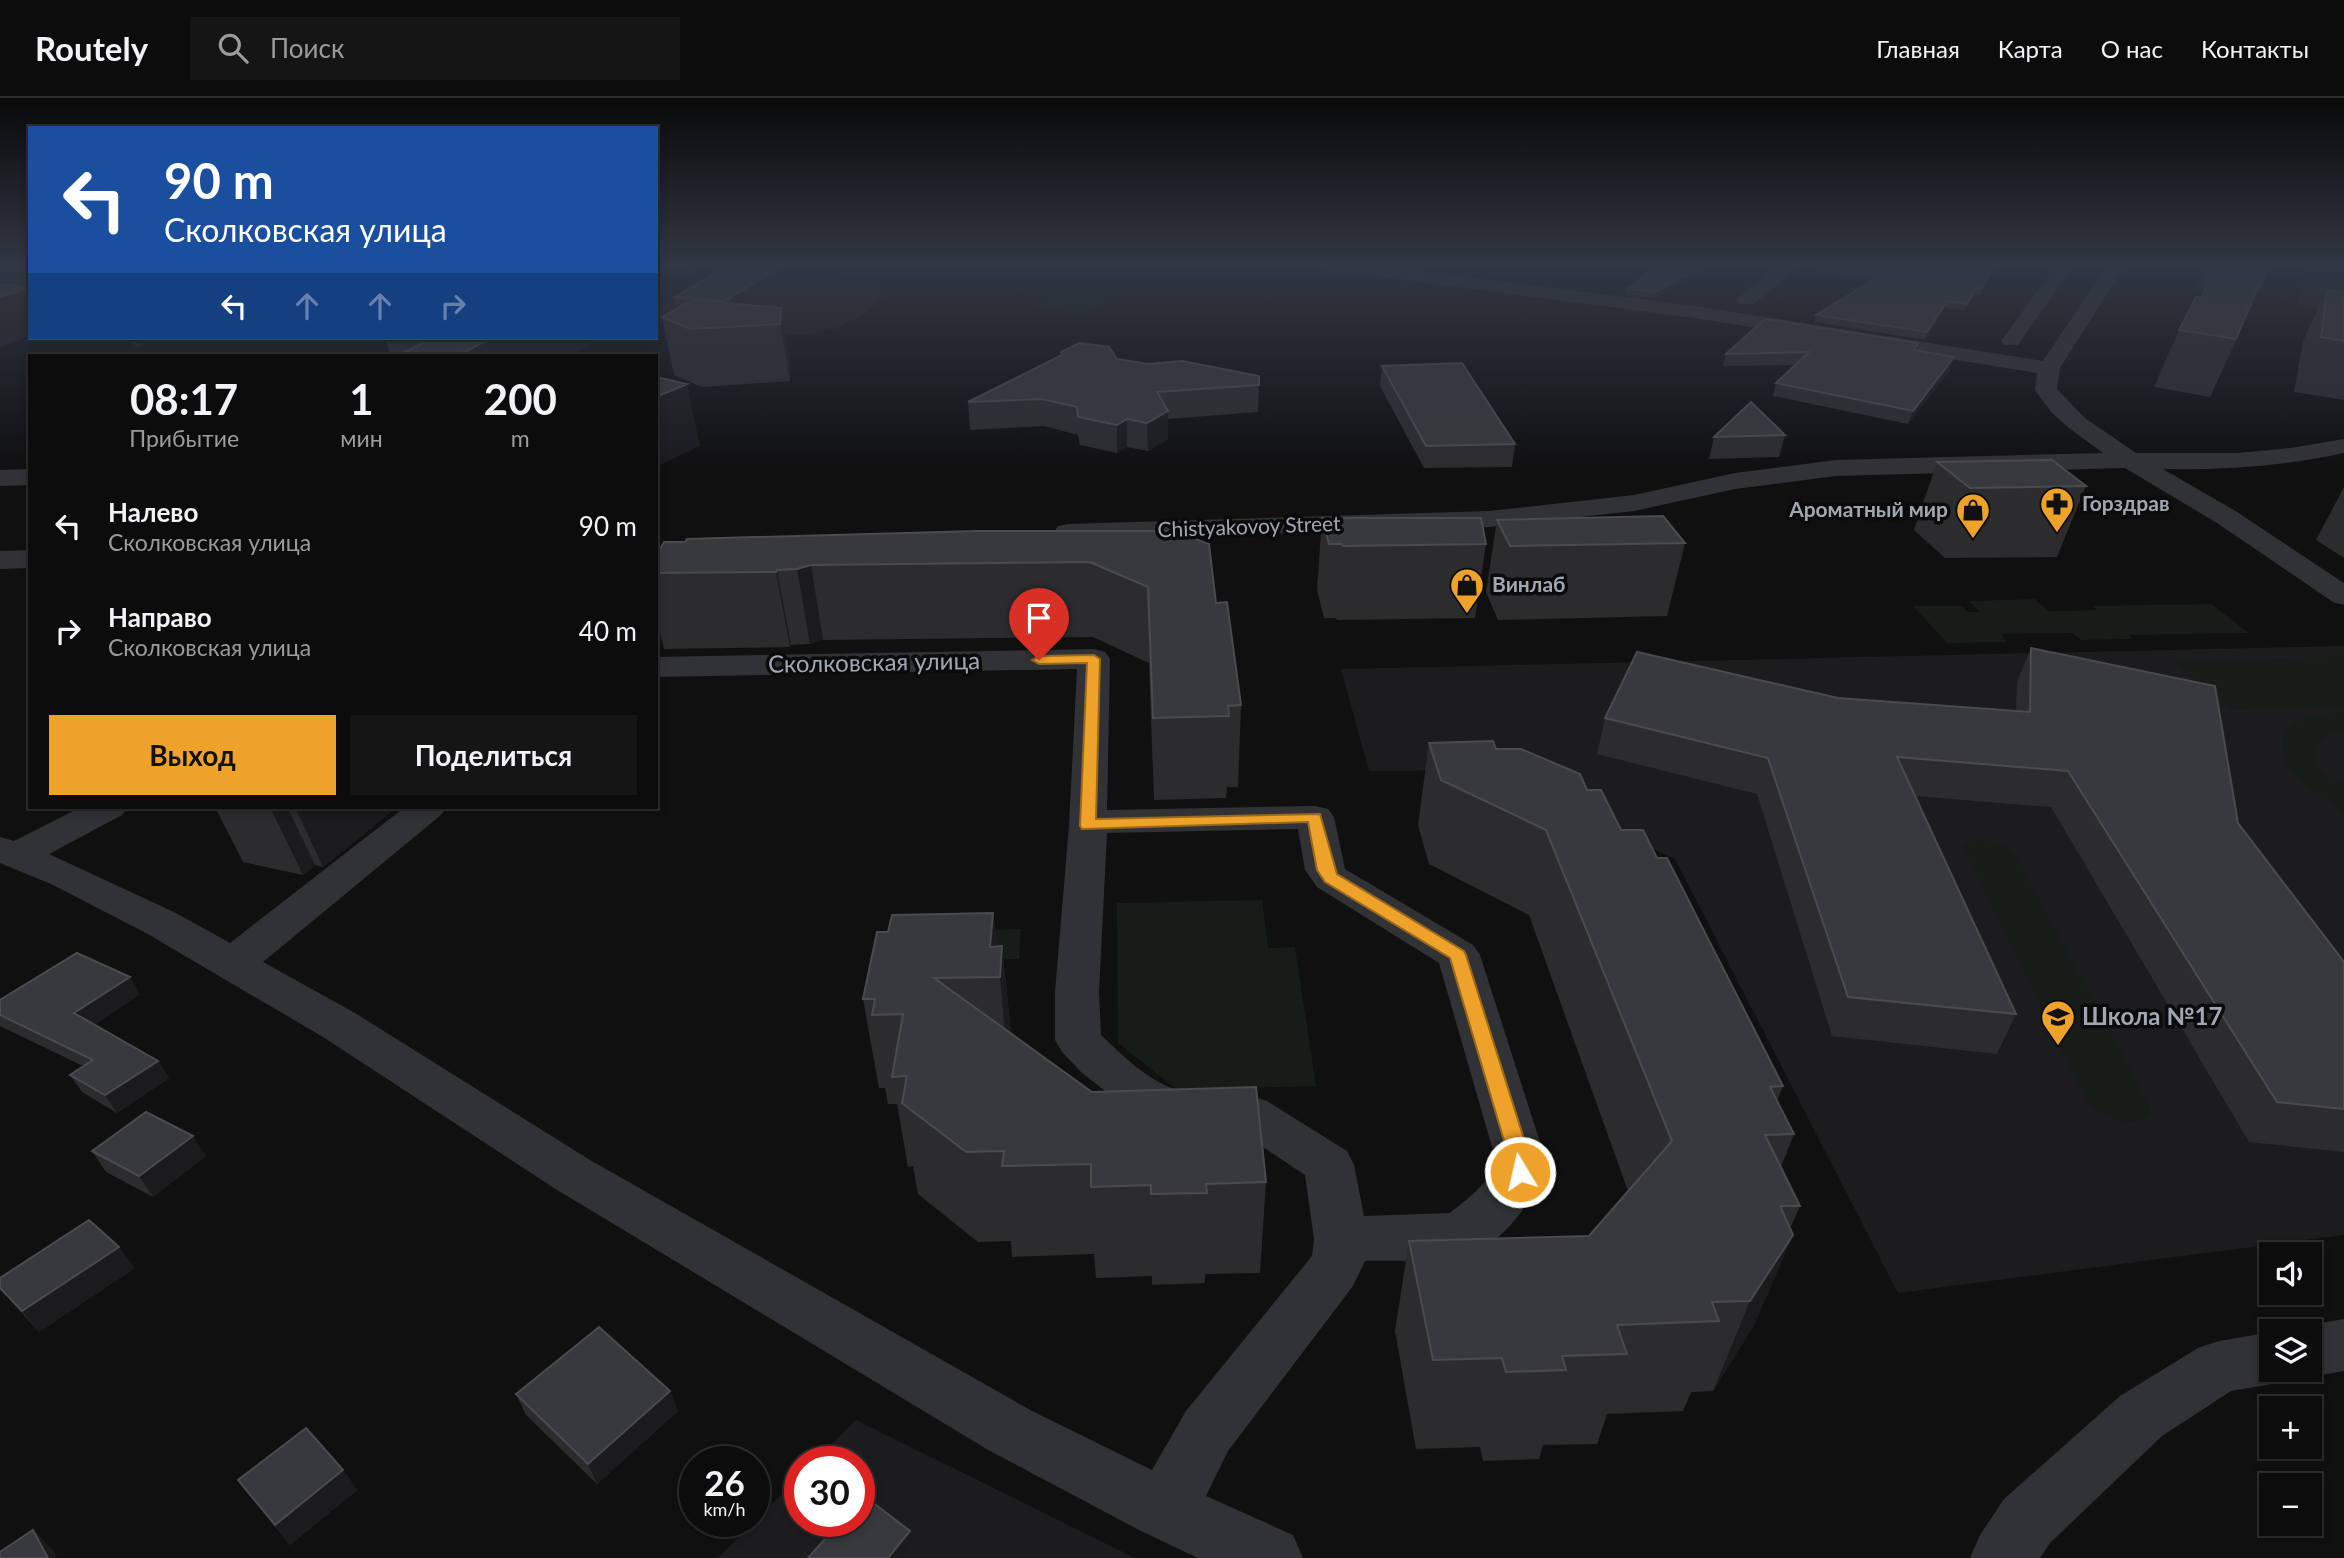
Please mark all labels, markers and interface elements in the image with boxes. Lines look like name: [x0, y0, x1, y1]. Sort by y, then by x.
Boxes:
search box: [190, 17, 680, 80]
text: Routely: [35, 28, 148, 68]
icon: search: [214, 29, 252, 67]
text: Поиск: [270, 32, 344, 64]
text: Главная: [1876, 34, 1960, 63]
text: Карта: [1998, 34, 2063, 63]
text: О нас: [2101, 34, 2163, 63]
text: Контакты: [2201, 34, 2309, 63]
text: 90 m: [164, 151, 274, 209]
icon: left: [49, 154, 140, 245]
text: Сколковская улица: [164, 210, 447, 249]
icon: left: [215, 287, 253, 325]
icon: ahead: [288, 287, 326, 325]
icon: ahead: [361, 287, 399, 325]
icon: right: [434, 287, 472, 325]
text: 08:17: [130, 374, 238, 424]
text: 1: [349, 374, 374, 424]
text: 200: [484, 374, 557, 424]
text: Прибытие: [129, 424, 239, 452]
text: мин: [340, 424, 383, 452]
text: m: [511, 424, 530, 452]
pharmacy icon: Горздрав: [2038, 485, 2076, 534]
place label: Горздрав: [2082, 490, 2169, 515]
shop icon: Ароматный мир: [1954, 491, 1992, 540]
text: Налево: [108, 496, 198, 528]
place label: Ароматный мир: [1788, 496, 1948, 521]
icon: left: [49, 507, 87, 545]
text: 90 m: [579, 510, 637, 542]
street label: Chistyakovoy Street: [1157, 510, 1341, 541]
text: Сколковская улица: [108, 528, 311, 556]
shop icon: Винлаб: [1448, 566, 1486, 615]
place label: Винлаб: [1492, 571, 1565, 596]
pin: [1009, 588, 1069, 660]
icon: arrive: [1020, 599, 1058, 637]
text: Направо: [108, 601, 212, 633]
icon: right: [49, 612, 87, 650]
text: 40 m: [579, 615, 637, 647]
text: Сколковская улица: [108, 633, 311, 661]
street label: Сколковская улица: [768, 645, 980, 678]
button: Выход: [49, 715, 336, 795]
button: Поделиться: [350, 715, 637, 795]
school or university icon: Школа №17: [2039, 998, 2077, 1047]
place label: Школа №17: [2082, 1001, 2222, 1030]
position arrow: [1483, 1135, 1557, 1209]
map controls: [2259, 1242, 2322, 1536]
button: sound: [2259, 1242, 2322, 1305]
button: layers: [2259, 1319, 2322, 1382]
button: +: [2259, 1396, 2322, 1459]
speed limit sign: 30: [784, 1446, 875, 1537]
text: 26: [704, 1461, 745, 1503]
button: −: [2259, 1473, 2322, 1536]
text: km/h: [703, 1498, 746, 1520]

